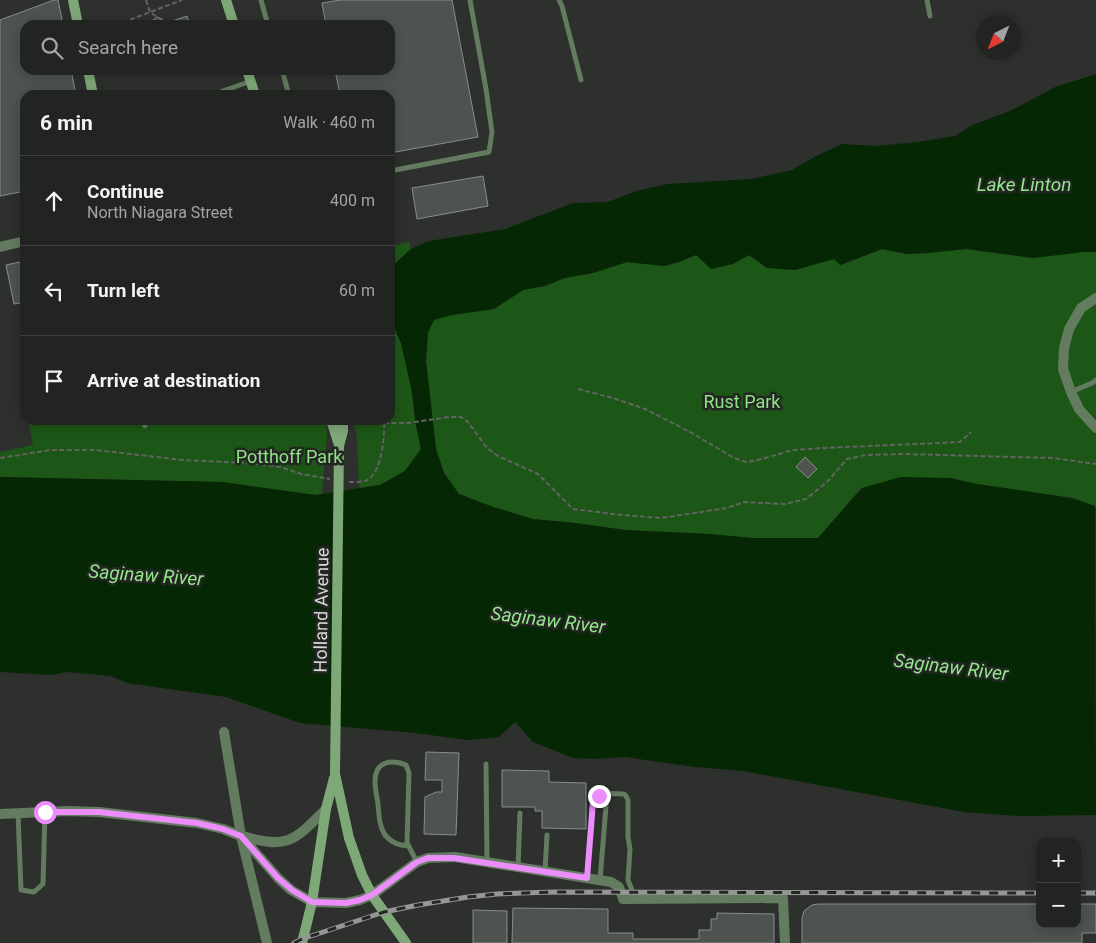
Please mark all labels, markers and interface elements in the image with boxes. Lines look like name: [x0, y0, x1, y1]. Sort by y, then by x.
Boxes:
north arrow: [976, 15, 1021, 60]
search box: [20, 20, 395, 75]
icon: search: [38, 34, 66, 62]
text: Search here: [78, 36, 178, 59]
text: 6 min: [40, 111, 93, 135]
text: Walk · 460 m: [283, 113, 375, 132]
water label: Lake Linton: [977, 173, 1071, 196]
text: Continue: [87, 180, 164, 203]
icon: ahead: [40, 187, 68, 215]
text: 400 m: [330, 191, 375, 210]
text: North Niagara Street: [87, 203, 233, 222]
icon: left: [40, 277, 68, 305]
text: Turn left: [87, 279, 160, 302]
text: 60 m: [339, 281, 375, 300]
icon: arrive: [40, 367, 68, 395]
text: Arrive at destination: [87, 369, 260, 392]
park label: Rust Park: [704, 391, 781, 412]
park label: Potthoff Park: [236, 446, 343, 467]
street label: Holland Avenue: [309, 547, 333, 673]
water label: Saginaw River: [88, 560, 205, 591]
water label: Saginaw River: [489, 602, 607, 639]
water label: Saginaw River: [892, 649, 1010, 686]
route end: [588, 785, 611, 808]
route start: [34, 801, 57, 824]
map controls: [1036, 838, 1081, 928]
button: +: [1036, 838, 1081, 883]
button: −: [1036, 883, 1081, 928]

